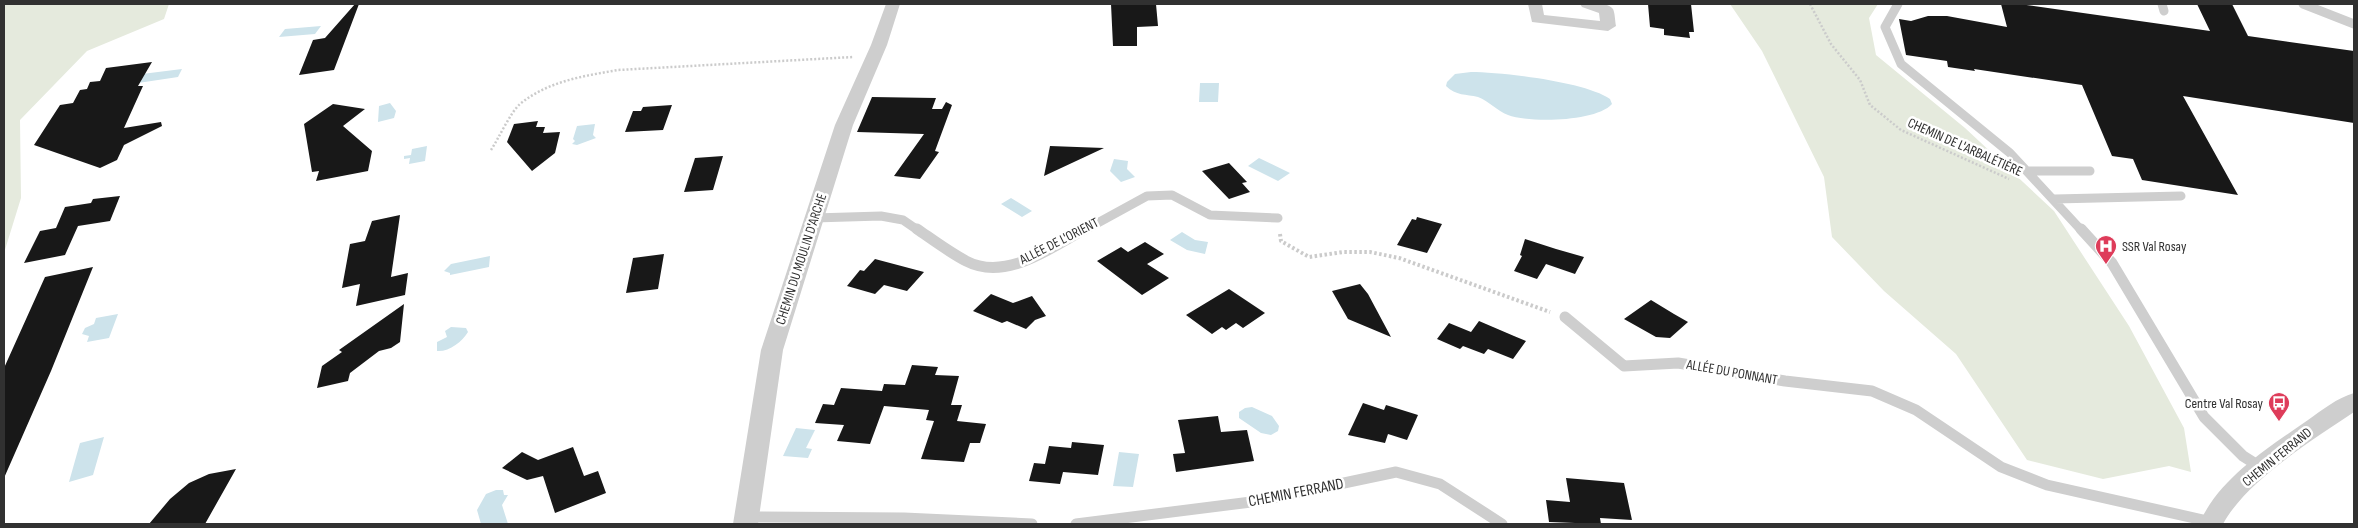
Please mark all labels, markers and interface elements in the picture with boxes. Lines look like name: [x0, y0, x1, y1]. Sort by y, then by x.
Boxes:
street label: CHEMIN DE L'ARBALÉTIÈRE: [1905, 114, 2025, 180]
street label: CHEMIN DU MOULIN D'ARCHE: [772, 191, 830, 327]
street label: ALLÉE DE L'ORIENT: [1016, 214, 1102, 269]
hospital icon: SSR Val Rosay: [2094, 234, 2118, 265]
place label: SSR Val Rosay: [2122, 238, 2187, 255]
street label: ALLÉE DU PONNANT: [1684, 355, 1779, 388]
bus stop icon: Centre Val Rosay: [2267, 391, 2291, 422]
place label: Centre Val Rosay: [2185, 395, 2264, 412]
street label: CHEMIN FERRAND: [2239, 424, 2315, 490]
street label: CHEMIN FERRAND: [1247, 474, 1345, 512]

